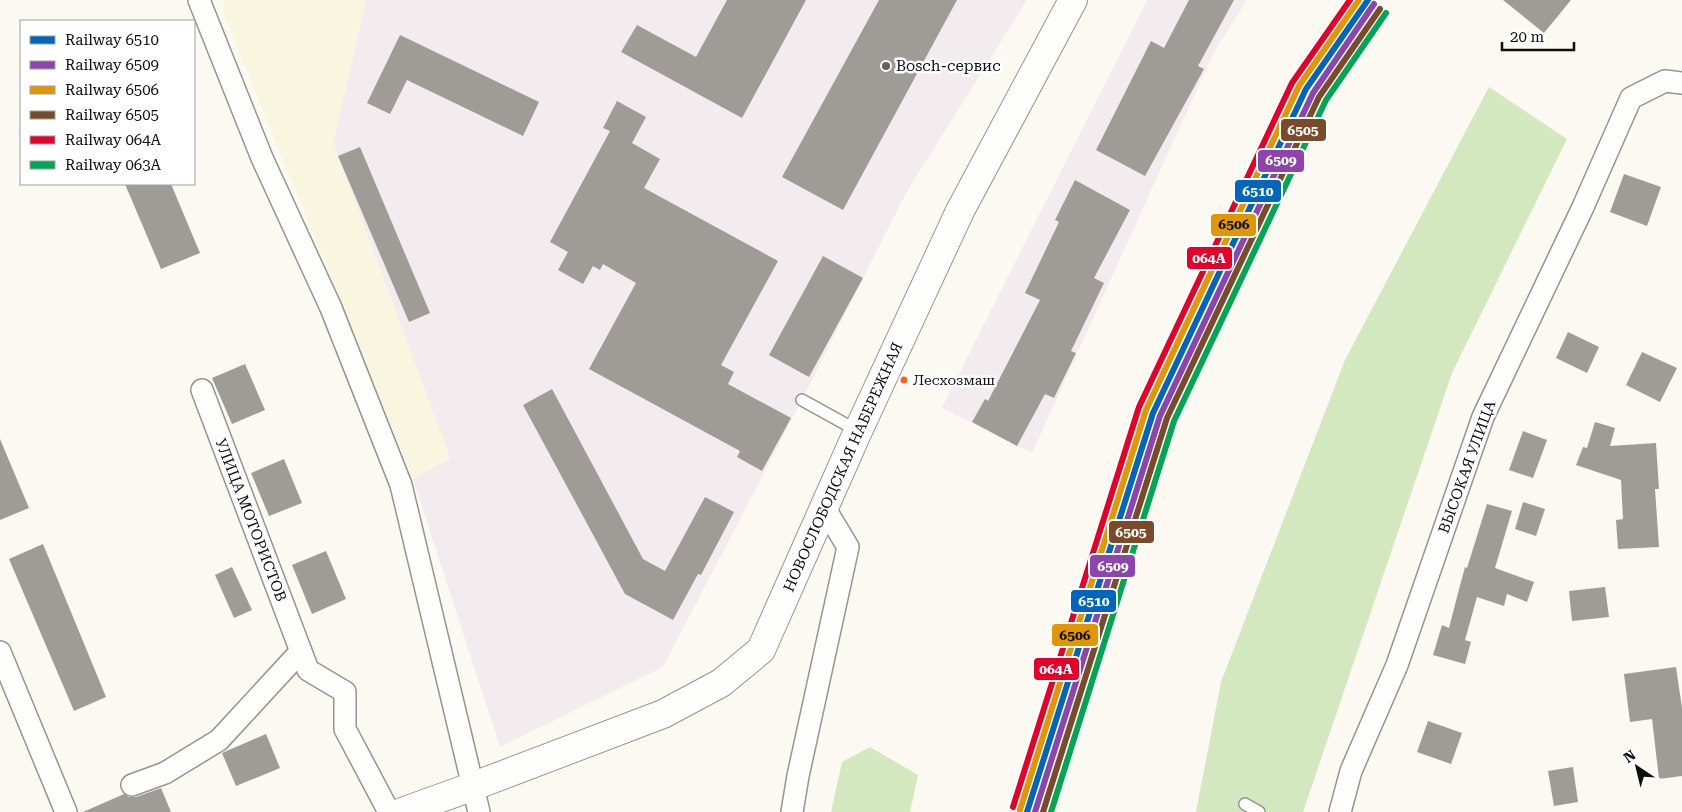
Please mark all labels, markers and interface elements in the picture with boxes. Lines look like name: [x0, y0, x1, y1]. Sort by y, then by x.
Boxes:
legend: [20, 20, 195, 185]
scale bar: [1502, 20, 1574, 52]
text: 20 m: [1510, 28, 1545, 46]
text: Railway 6510: [65, 31, 159, 49]
text: Railway 6509: [65, 56, 159, 74]
place label: Bosch-сервис: [896, 57, 1001, 75]
marker: Bosch-сервис: [880, 60, 892, 72]
text: Railway 6506: [65, 81, 159, 99]
text: Railway 6505: [65, 106, 159, 124]
line badge: 6505: [1280, 118, 1327, 142]
text: 6505: [1287, 122, 1319, 138]
text: Railway 064А: [65, 131, 162, 149]
line badge: 6509: [1257, 149, 1305, 173]
text: 6509: [1265, 152, 1297, 168]
text: Railway 063А: [65, 156, 162, 174]
line badge: 6510: [1234, 179, 1282, 203]
text: 6510: [1242, 183, 1274, 199]
line badge: 6506: [1210, 213, 1257, 237]
text: 6506: [1218, 216, 1250, 232]
line badge: 064А: [1186, 246, 1233, 270]
text: 064А: [1192, 250, 1226, 266]
street label: НОВОСЛОБОДСКАЯ НАБЕРЕЖНАЯ: [780, 339, 906, 595]
place label: Лесхозмаш: [913, 372, 995, 388]
marker: Лесхозмаш: [899, 375, 909, 385]
street label: ВЫСОКАЯ УЛИЦА: [1435, 398, 1500, 536]
street label: УЛИЦА МОТОРИСТОВ: [212, 436, 290, 604]
line badge: 6505: [1108, 520, 1155, 544]
text: 6505: [1115, 524, 1147, 540]
line badge: 6509: [1089, 554, 1136, 578]
text: 6509: [1097, 558, 1129, 574]
line badge: 6510: [1070, 589, 1117, 613]
text: 6510: [1078, 593, 1110, 609]
line badge: 6506: [1051, 623, 1099, 647]
text: 6506: [1059, 627, 1091, 643]
line badge: 064А: [1033, 657, 1080, 681]
text: 064А: [1039, 661, 1073, 677]
north arrow: [1612, 742, 1662, 792]
text: N: [1621, 747, 1639, 766]

